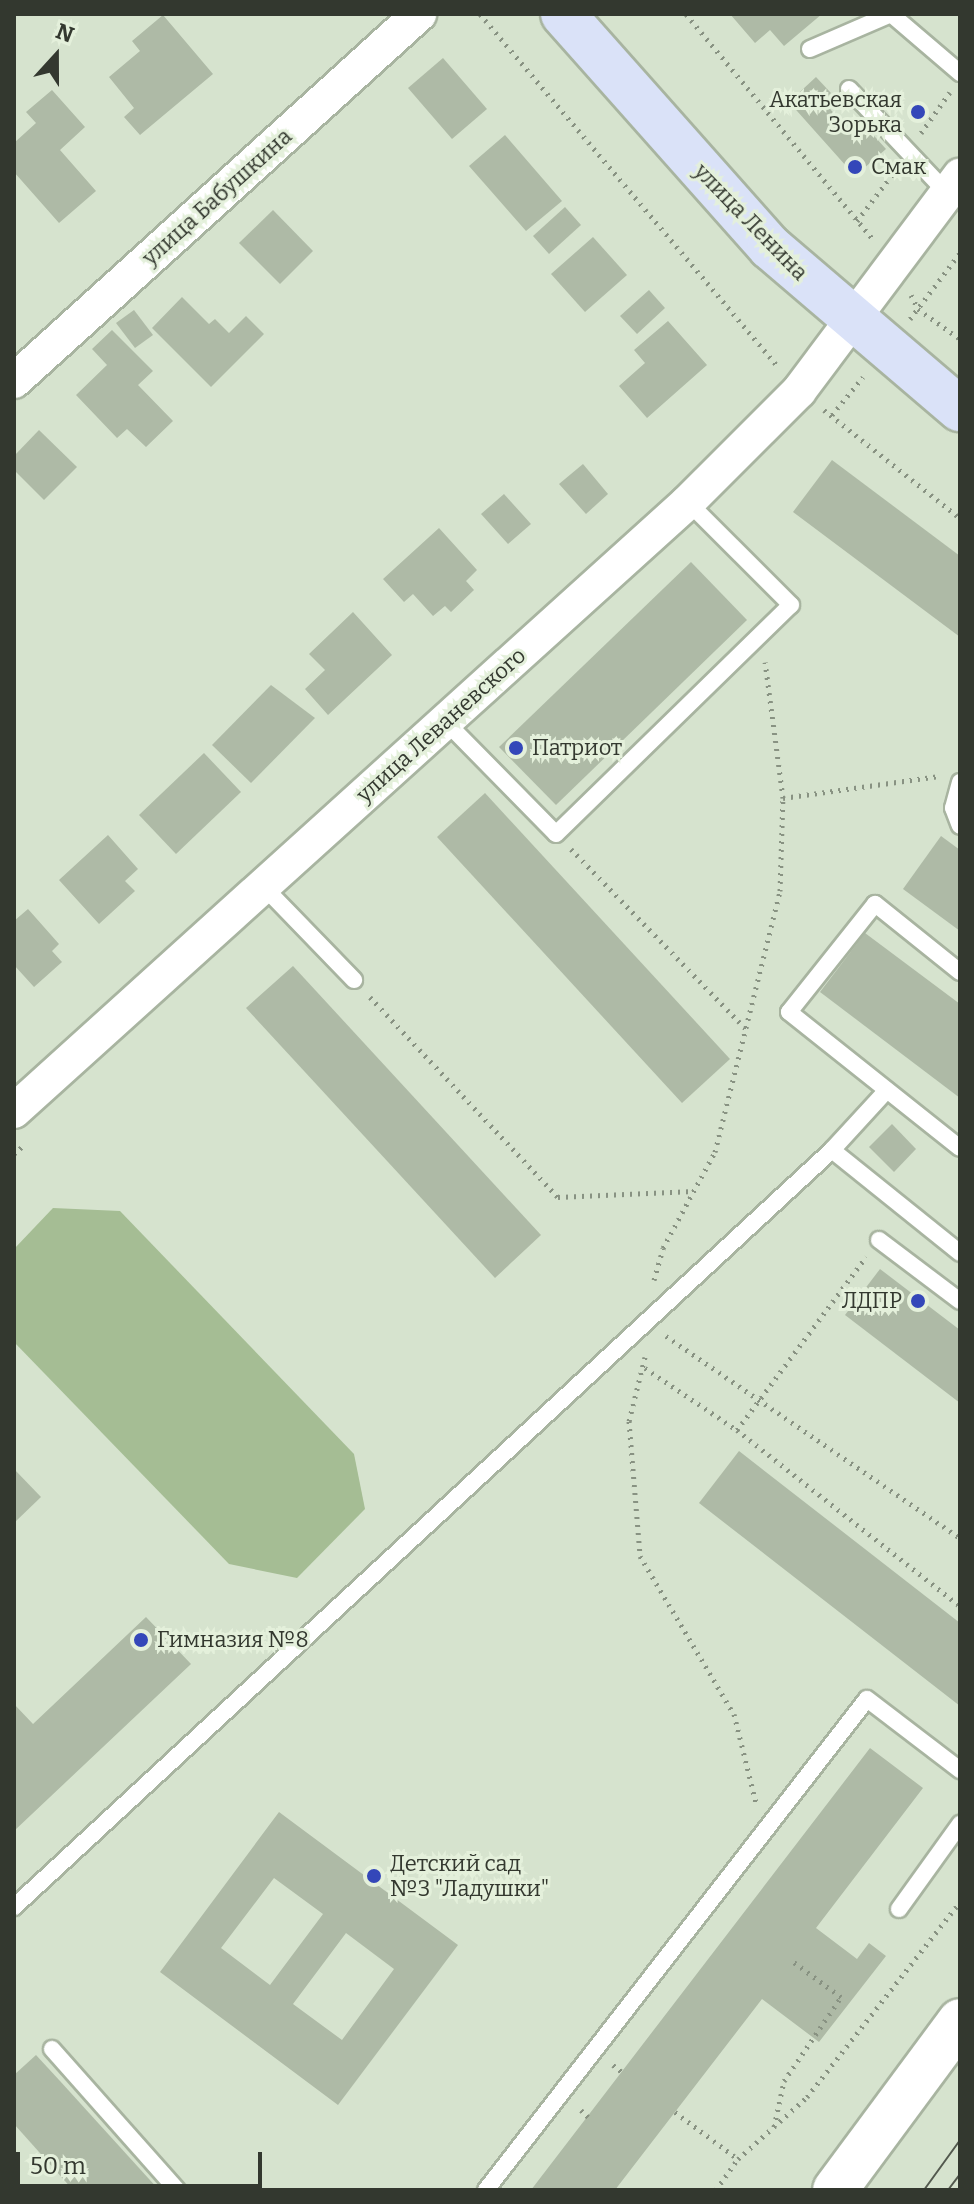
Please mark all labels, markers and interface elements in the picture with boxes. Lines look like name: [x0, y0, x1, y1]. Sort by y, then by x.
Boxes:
north arrow: [16, 16, 96, 96]
text: N: [52, 17, 78, 49]
place label: Акатьевская Зорька: [769, 86, 902, 138]
marker: Акатьевская Зорька: [909, 103, 927, 121]
street label: улица Бабушкина: [137, 123, 297, 271]
place label: Смак: [871, 154, 926, 180]
street label: улица Ленина: [689, 158, 813, 286]
marker: Смак: [846, 158, 864, 176]
street label: улица Леваневского: [351, 642, 531, 808]
place label: Патриот: [532, 735, 622, 761]
marker: Патриот: [507, 739, 525, 757]
place label: ЛДПР: [842, 1288, 902, 1314]
marker: ЛДПР: [909, 1292, 927, 1310]
place label: Гимназия №8: [157, 1627, 309, 1653]
marker: Гимназия №8: [132, 1631, 150, 1649]
place label: Детский сад №3 "Ладушки": [390, 1850, 549, 1902]
marker: Детский сад №3 "Ладушки": [365, 1867, 383, 1885]
scale bar: [20, 2136, 266, 2186]
text: 50 m: [30, 2152, 86, 2180]

